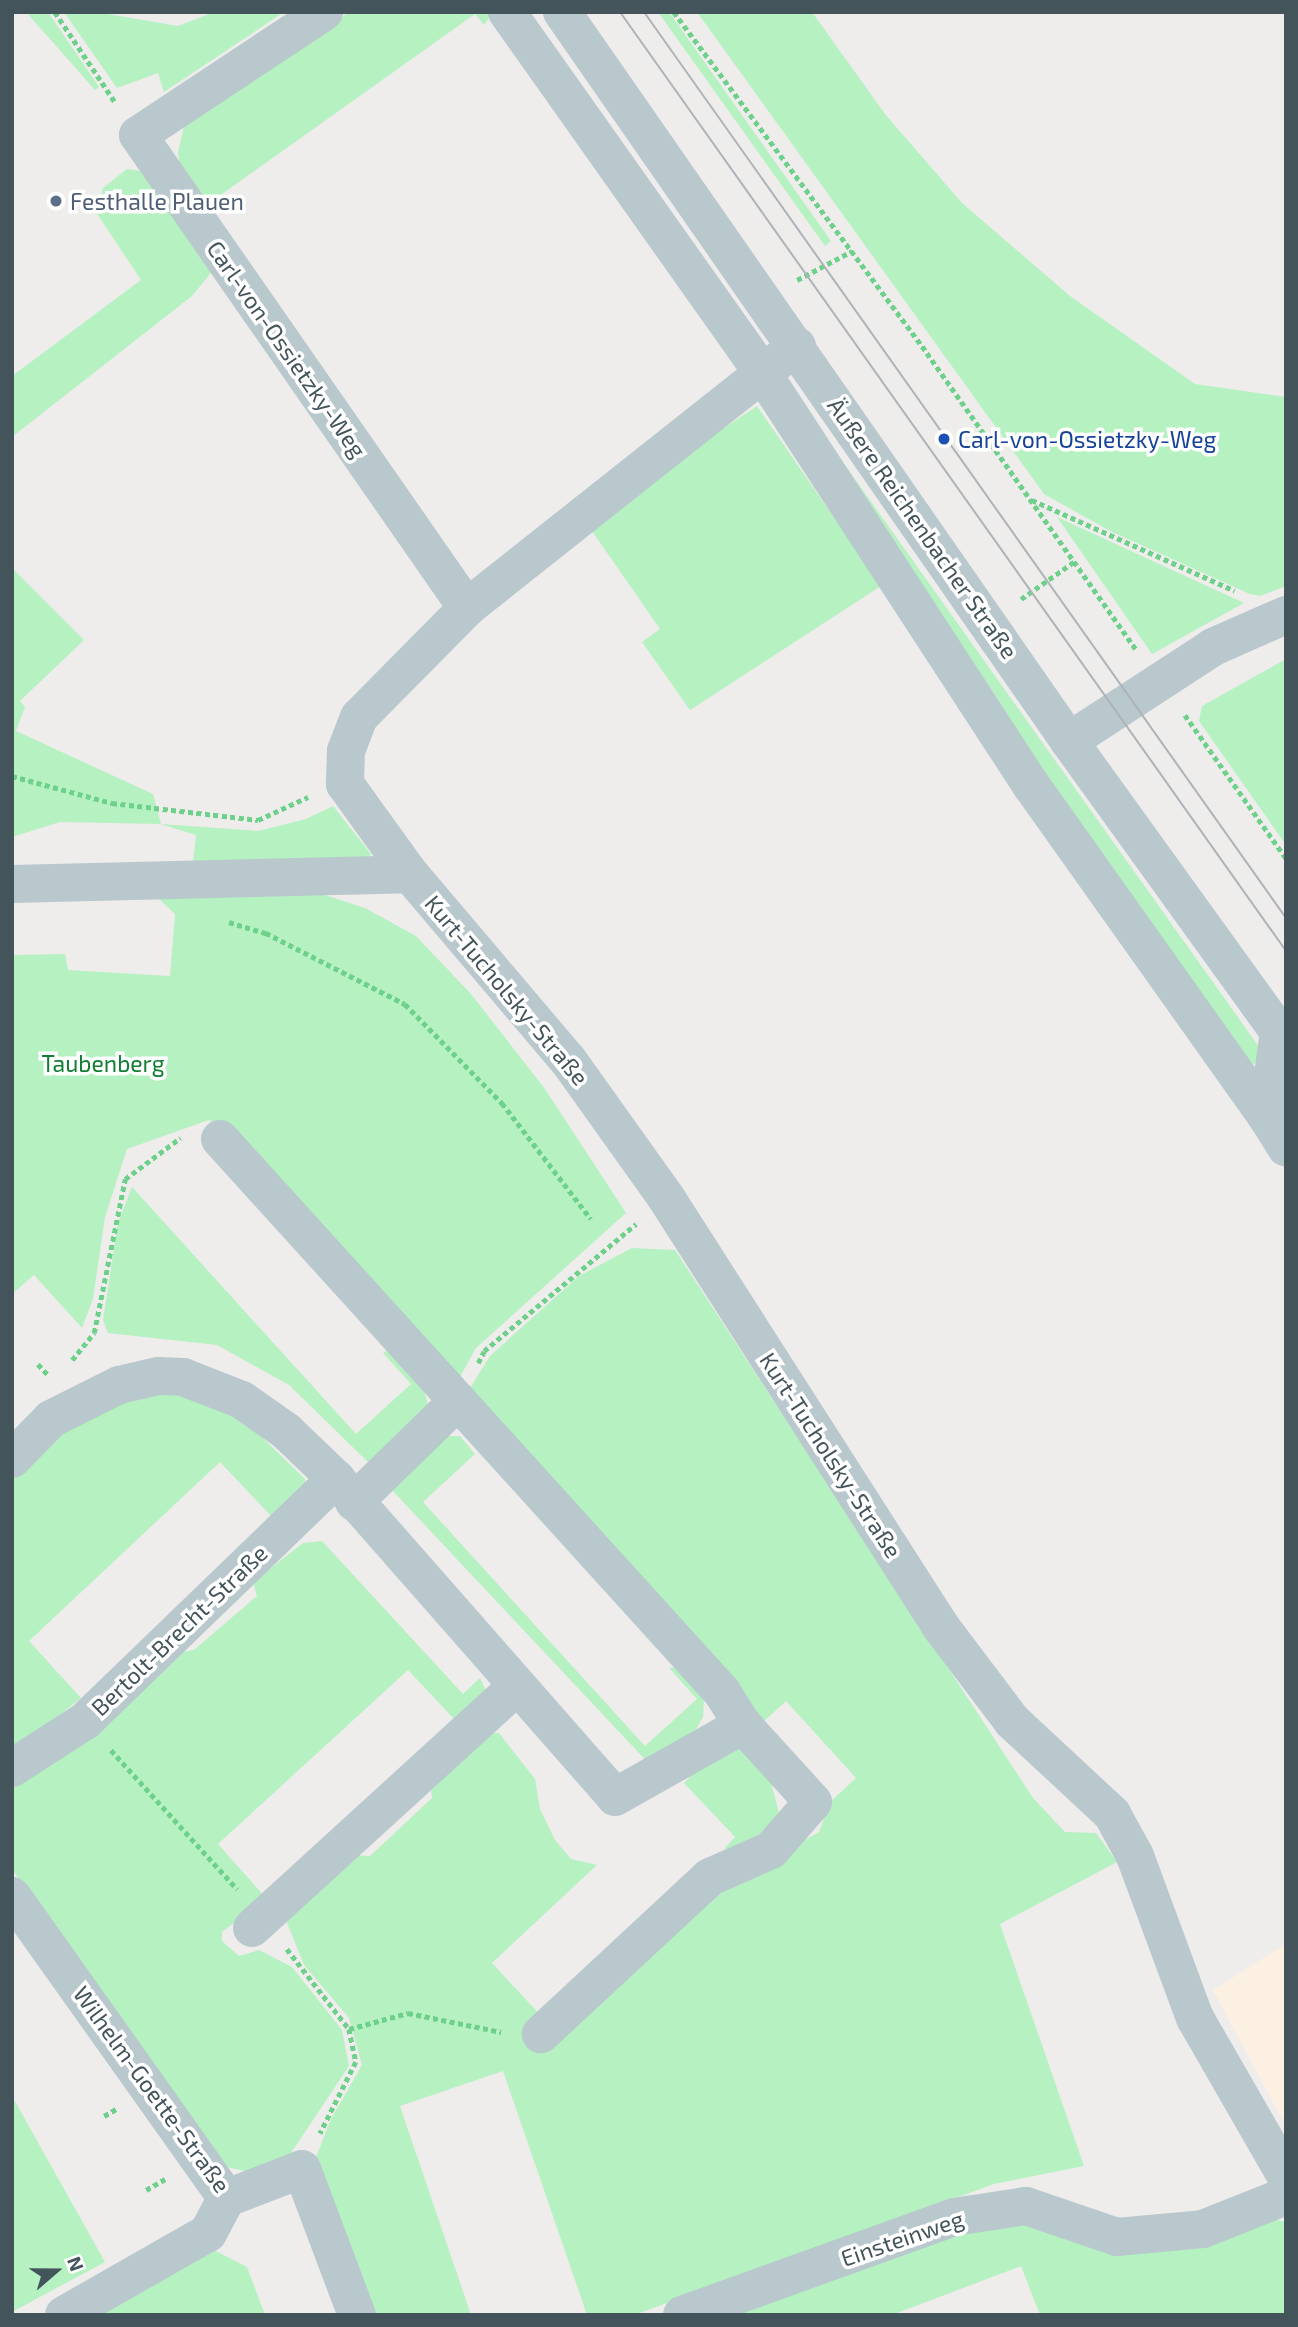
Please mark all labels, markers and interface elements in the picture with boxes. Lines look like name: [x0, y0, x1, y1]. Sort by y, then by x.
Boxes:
place label: Festhalle Plauen: [70, 187, 244, 215]
marker: Festhalle Plauen: [48, 193, 64, 209]
street label: Carl-von-Ossietzky-Weg: [202, 235, 372, 463]
street label: Äußere Reichenbacher Straße: [822, 392, 1024, 664]
place label: Carl-von-Ossietzky-Weg: [958, 425, 1216, 453]
marker: Carl-von-Ossietzky-Weg: [936, 431, 952, 447]
street label: Kurt-Tucholsky-Straße: [419, 889, 595, 1091]
park label: Taubenberg: [41, 1049, 165, 1077]
street label: Kurt-Tucholsky-Straße: [754, 1347, 908, 1563]
street label: Bertolt-Brecht-Straße: [85, 1539, 273, 1721]
street label: Wilhelm-Goette-Straße: [68, 1980, 236, 2198]
street label: Einsteinweg: [837, 2204, 967, 2272]
north arrow: [21, 2236, 91, 2306]
text: N: [63, 2253, 89, 2274]

